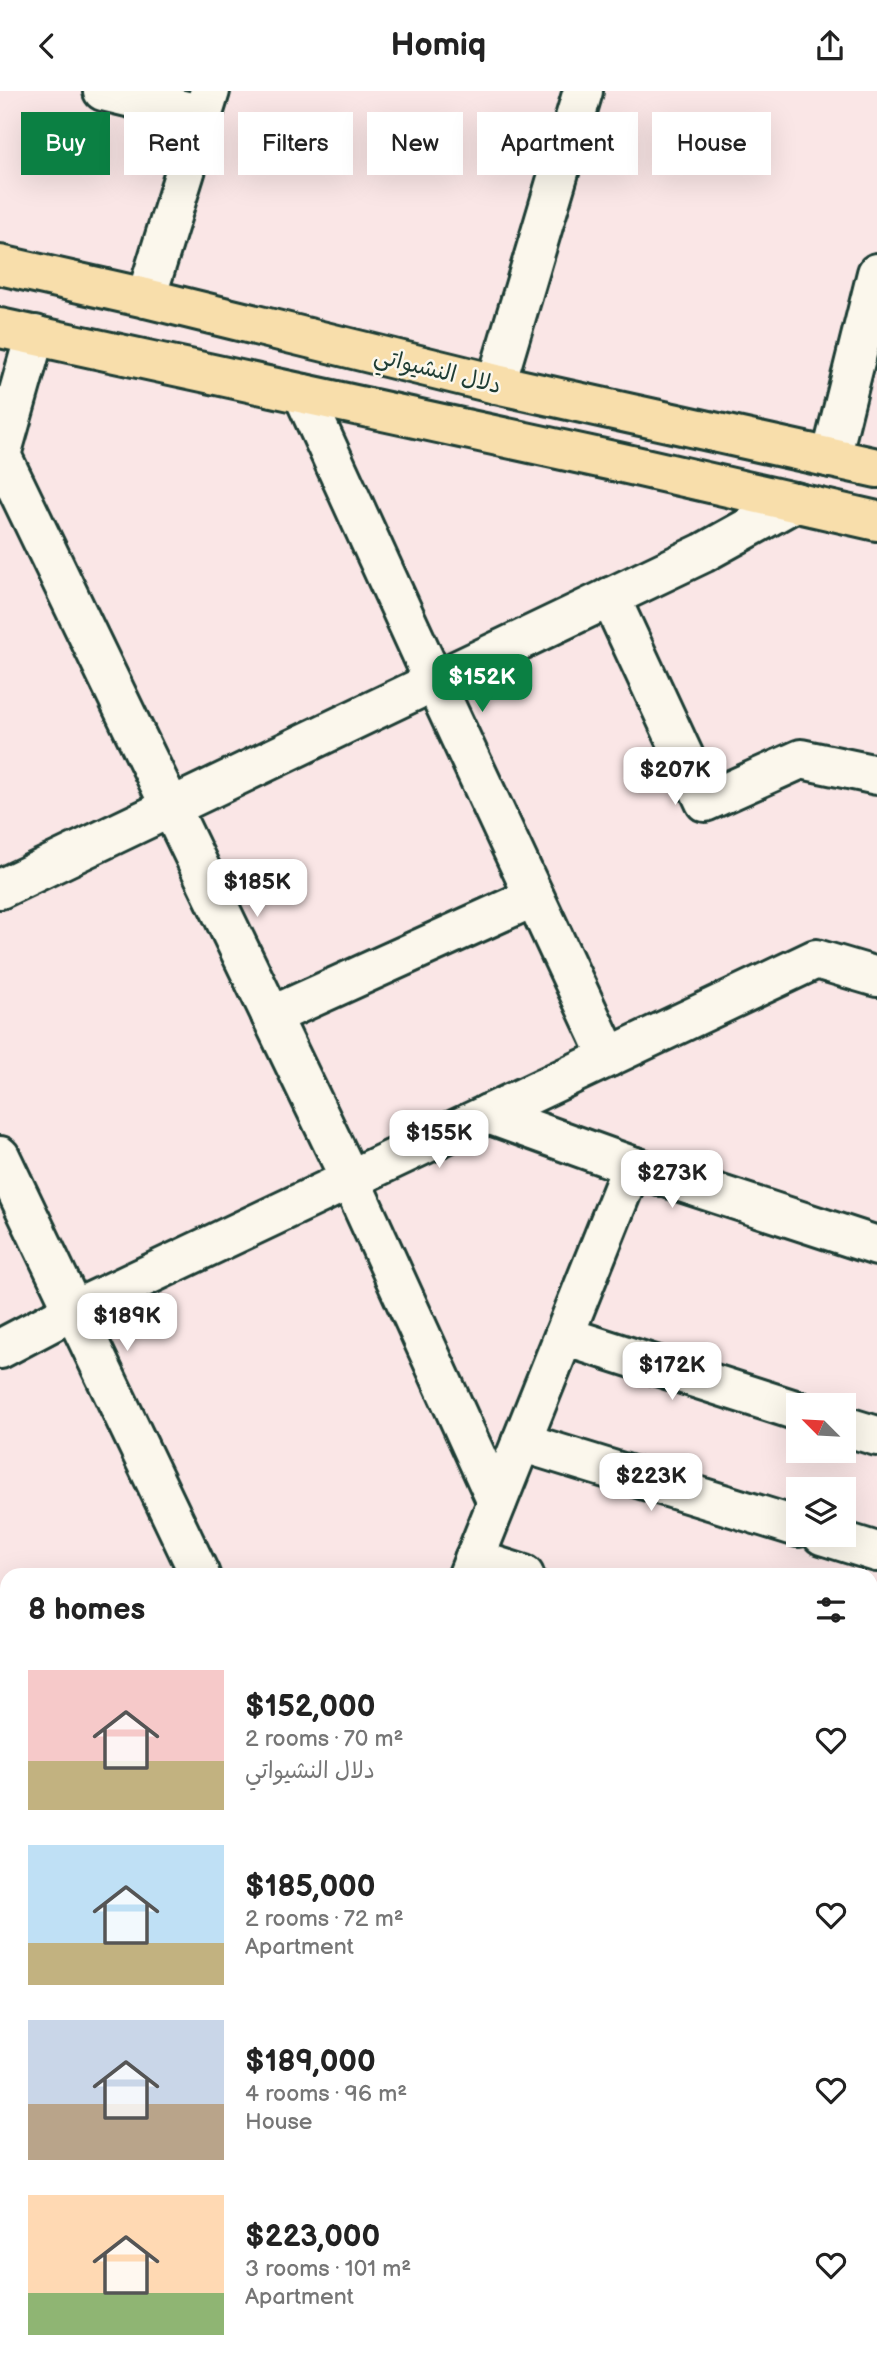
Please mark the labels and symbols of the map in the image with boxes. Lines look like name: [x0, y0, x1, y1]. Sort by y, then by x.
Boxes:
street label: دلال النشيواتي: [370, 342, 504, 406]
pin: $152K: [433, 655, 531, 714]
pin: $207K: [626, 747, 724, 807]
pin: $185K: [208, 859, 306, 919]
pin: $155K: [390, 1111, 488, 1170]
pin: $273K: [623, 1151, 721, 1210]
pin: $189K: [78, 1293, 176, 1353]
pin: $172K: [623, 1343, 721, 1402]
north arrow: [786, 1393, 856, 1463]
pin: $223K: [602, 1453, 700, 1513]

